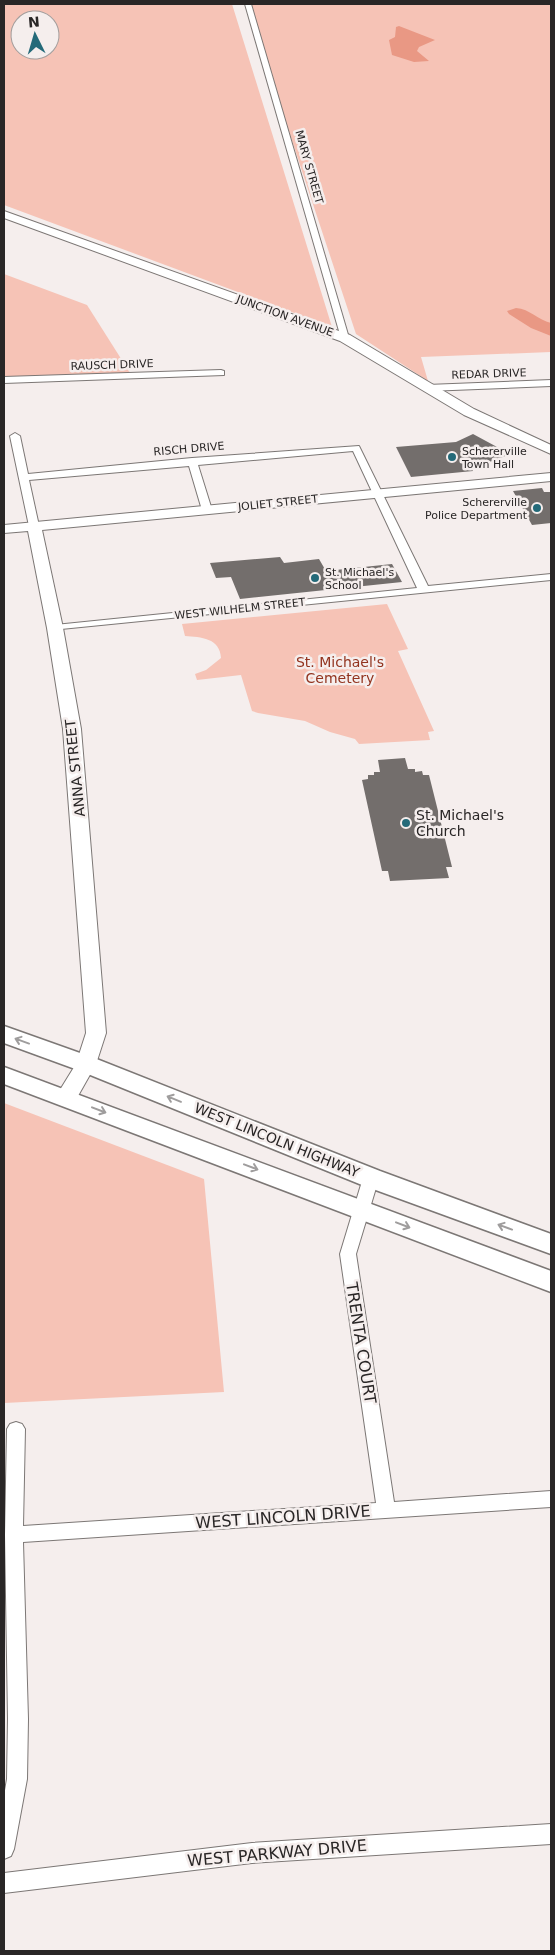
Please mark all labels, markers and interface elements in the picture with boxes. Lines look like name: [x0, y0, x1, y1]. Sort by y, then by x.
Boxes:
north arrow: [10, 10, 60, 60]
text: N: [27, 14, 40, 31]
street label: MARY STREET: [292, 129, 326, 206]
street label: JUNCTION AVENUE: [234, 292, 335, 340]
street label: RAUSCH DRIVE: [70, 357, 154, 373]
street label: REDAR DRIVE: [451, 366, 527, 382]
street label: RISCH DRIVE: [153, 439, 225, 459]
place label: Schererville Town Hall: [461, 445, 527, 471]
marker: Schererville Town Hall: [446, 451, 458, 463]
street label: JOLIET STREET: [236, 492, 319, 514]
place label: Schererville Police Department: [425, 496, 528, 522]
marker: Schererville Police Department: [531, 502, 543, 514]
place label: St. Michael's School: [325, 566, 394, 592]
marker: St. Michael's School: [309, 572, 321, 584]
street label: WEST WILHELM STREET: [174, 596, 306, 622]
park label: St. Michael's Cemetery: [296, 654, 384, 686]
street label: ANNA STREET: [62, 718, 88, 818]
place label: St. Michael's Church: [416, 807, 504, 839]
marker: St. Michael's Church: [400, 817, 412, 829]
one-way arrow: [15, 1036, 31, 1045]
one-way arrow: [167, 1094, 182, 1103]
street label: WEST LINCOLN HIGHWAY: [192, 1099, 362, 1181]
one-way arrow: [90, 1106, 106, 1115]
one-way arrow: [242, 1163, 258, 1172]
one-way arrow: [394, 1221, 410, 1230]
one-way arrow: [498, 1222, 514, 1231]
street label: TRENTA COURT: [342, 1280, 380, 1405]
street label: WEST LINCOLN DRIVE: [195, 1501, 371, 1533]
street label: WEST PARKWAY DRIVE: [186, 1836, 368, 1870]

